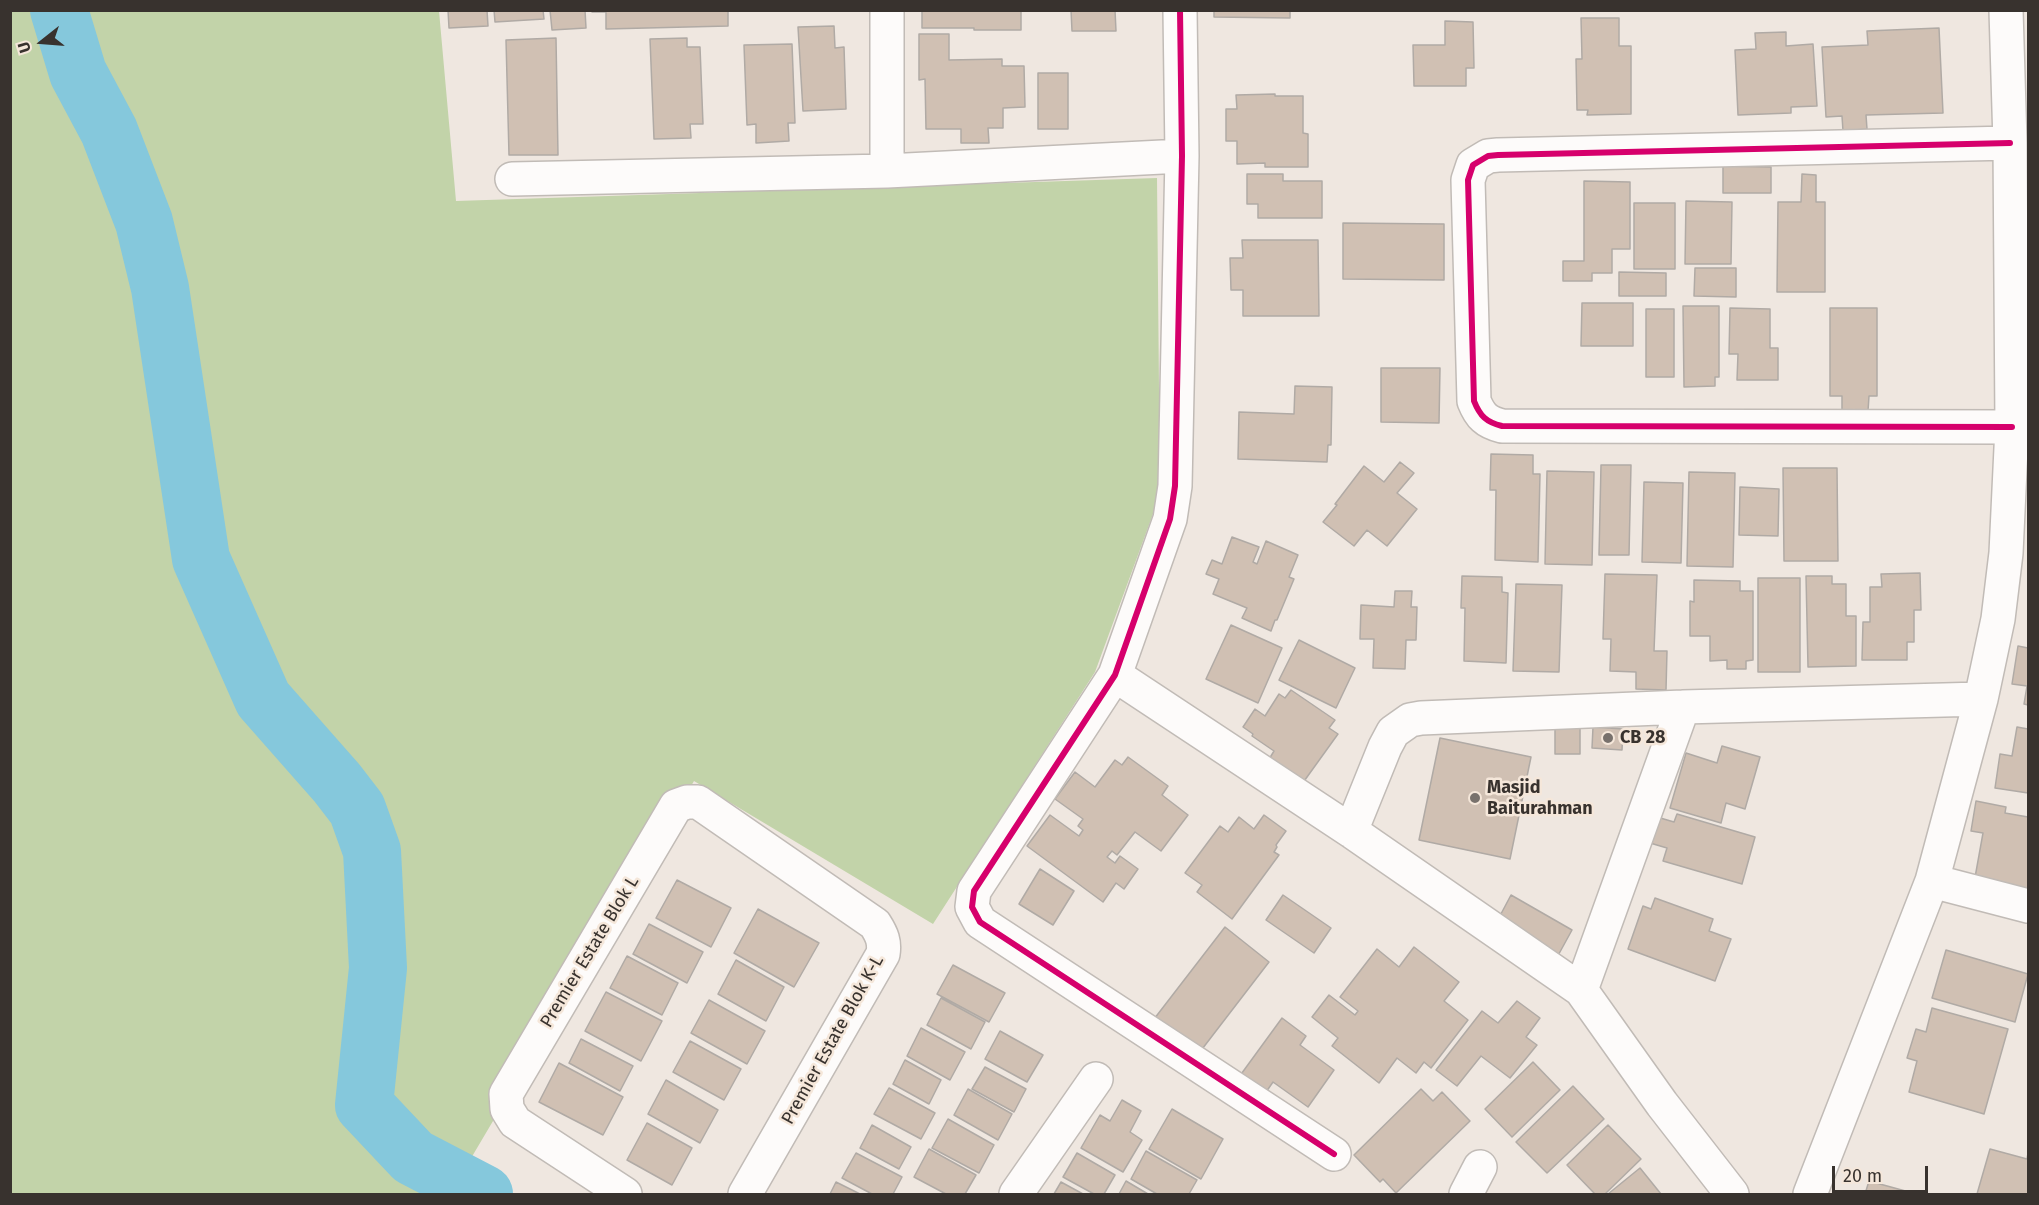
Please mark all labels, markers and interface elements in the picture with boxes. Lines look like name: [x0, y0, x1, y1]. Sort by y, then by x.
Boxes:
north arrow: [12, 12, 72, 72]
text: U: [14, 40, 35, 55]
place label: CB 28: [1620, 727, 1665, 749]
marker: CB 28: [1601, 731, 1615, 745]
place label: Masjid Baiturahman: [1487, 777, 1593, 820]
marker: Masjid Baiturahman: [1468, 791, 1482, 805]
street label: Premier Estate Blok L: [536, 872, 644, 1032]
street label: Premier Estate Blok K-L: [777, 952, 889, 1128]
scale bar: [1835, 1154, 1931, 1192]
text: 20 m: [1843, 1165, 1882, 1187]

